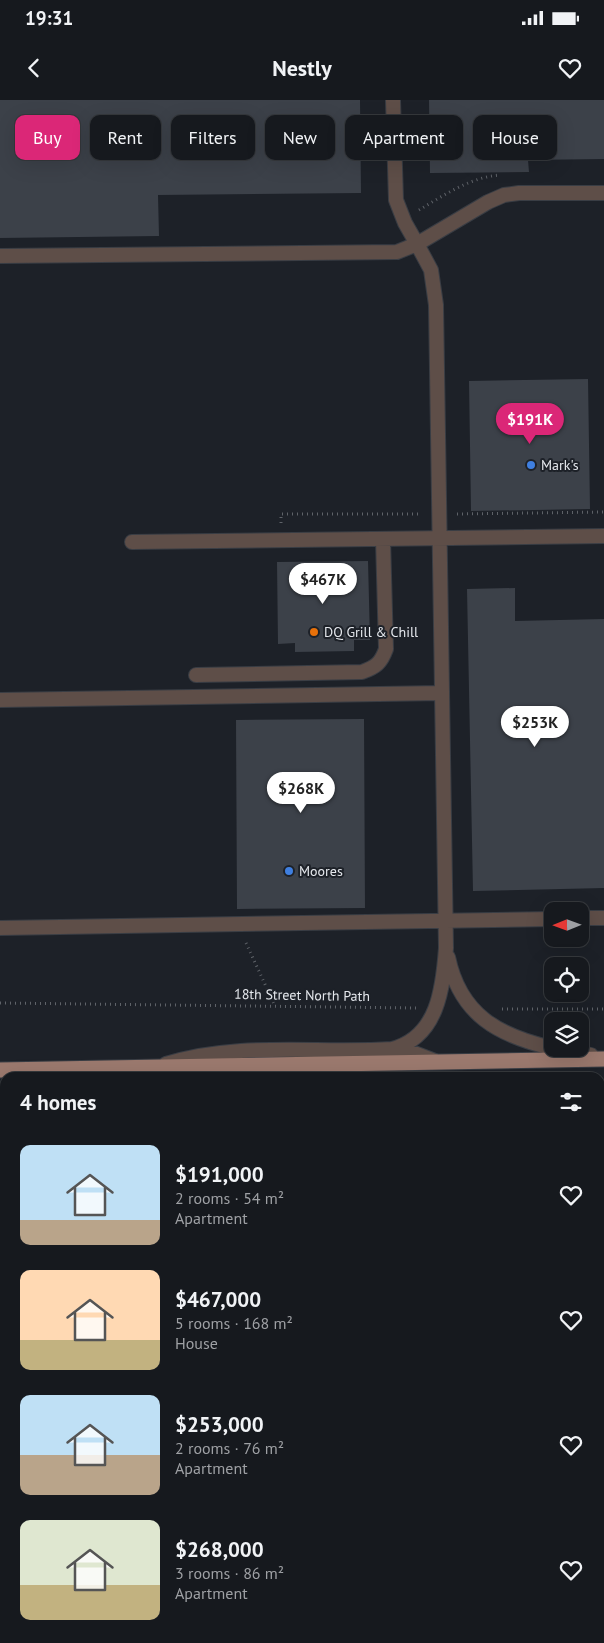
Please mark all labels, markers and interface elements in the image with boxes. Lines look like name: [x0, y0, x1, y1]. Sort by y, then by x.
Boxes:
text: 19:31: [25, 6, 73, 30]
icon: back: [20, 54, 48, 82]
text: Nestly: [272, 54, 332, 82]
icon: heart: [556, 54, 584, 82]
chip: Buy: [15, 115, 80, 160]
chip: Rent: [90, 115, 161, 160]
chip: Filters: [171, 115, 255, 160]
chip: New: [265, 115, 335, 160]
chip: Apartment: [345, 115, 463, 160]
chip: House: [473, 115, 557, 160]
pin: $191K: [495, 402, 565, 445]
text: $191K: [507, 409, 553, 429]
place label: Mark's: [541, 456, 579, 474]
marker: Mark's: [525, 459, 537, 471]
pin: $467K: [288, 562, 358, 605]
text: $467K: [300, 569, 346, 589]
place label: DQ Grill & Chill: [324, 623, 418, 641]
marker: DQ Grill & Chill: [308, 626, 320, 638]
pin: $253K: [500, 706, 570, 748]
text: $253K: [512, 712, 558, 732]
pin: $268K: [266, 772, 336, 814]
text: $268K: [278, 778, 324, 798]
place label: Moores: [299, 862, 343, 880]
marker: Moores: [283, 865, 295, 877]
north arrow: [544, 902, 589, 948]
map controls: [544, 902, 589, 1057]
button: locate: [544, 957, 589, 1002]
street label: 18th Street North Path: [234, 985, 370, 1005]
button: layers: [544, 1012, 589, 1057]
icon: filters: [557, 1088, 585, 1116]
text: 4 homes: [20, 1089, 96, 1116]
text: $191,000: [175, 1161, 264, 1188]
icon: home: [60, 1165, 120, 1225]
icon: heart: [557, 1181, 585, 1209]
text: 2 rooms · 54 m²: [175, 1188, 284, 1208]
text: Apartment: [175, 1208, 248, 1228]
text: $467,000: [175, 1286, 261, 1313]
icon: home: [60, 1290, 120, 1350]
icon: heart: [557, 1306, 585, 1334]
text: 5 rooms · 168 m²: [175, 1313, 293, 1333]
text: House: [175, 1333, 218, 1353]
text: $253,000: [175, 1411, 264, 1438]
icon: home: [60, 1415, 120, 1475]
icon: heart: [557, 1431, 585, 1459]
text: 2 rooms · 76 m²: [175, 1438, 284, 1458]
text: Apartment: [175, 1458, 248, 1478]
text: $268,000: [175, 1536, 264, 1563]
icon: home: [60, 1540, 120, 1600]
icon: heart: [557, 1556, 585, 1584]
text: 3 rooms · 86 m²: [175, 1563, 284, 1583]
text: Apartment: [175, 1583, 248, 1603]

